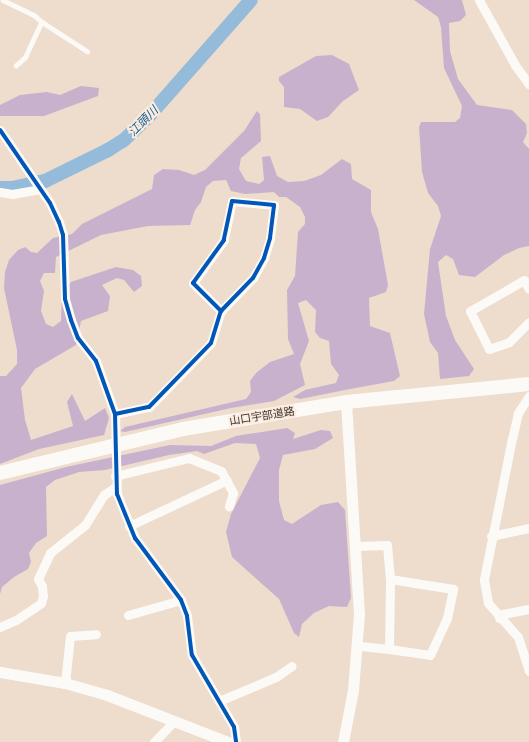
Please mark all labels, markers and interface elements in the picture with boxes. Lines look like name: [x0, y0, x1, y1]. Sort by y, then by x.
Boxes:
water label: 江頭川: [125, 103, 161, 139]
street label: 山口宇部道路: [228, 404, 296, 428]

